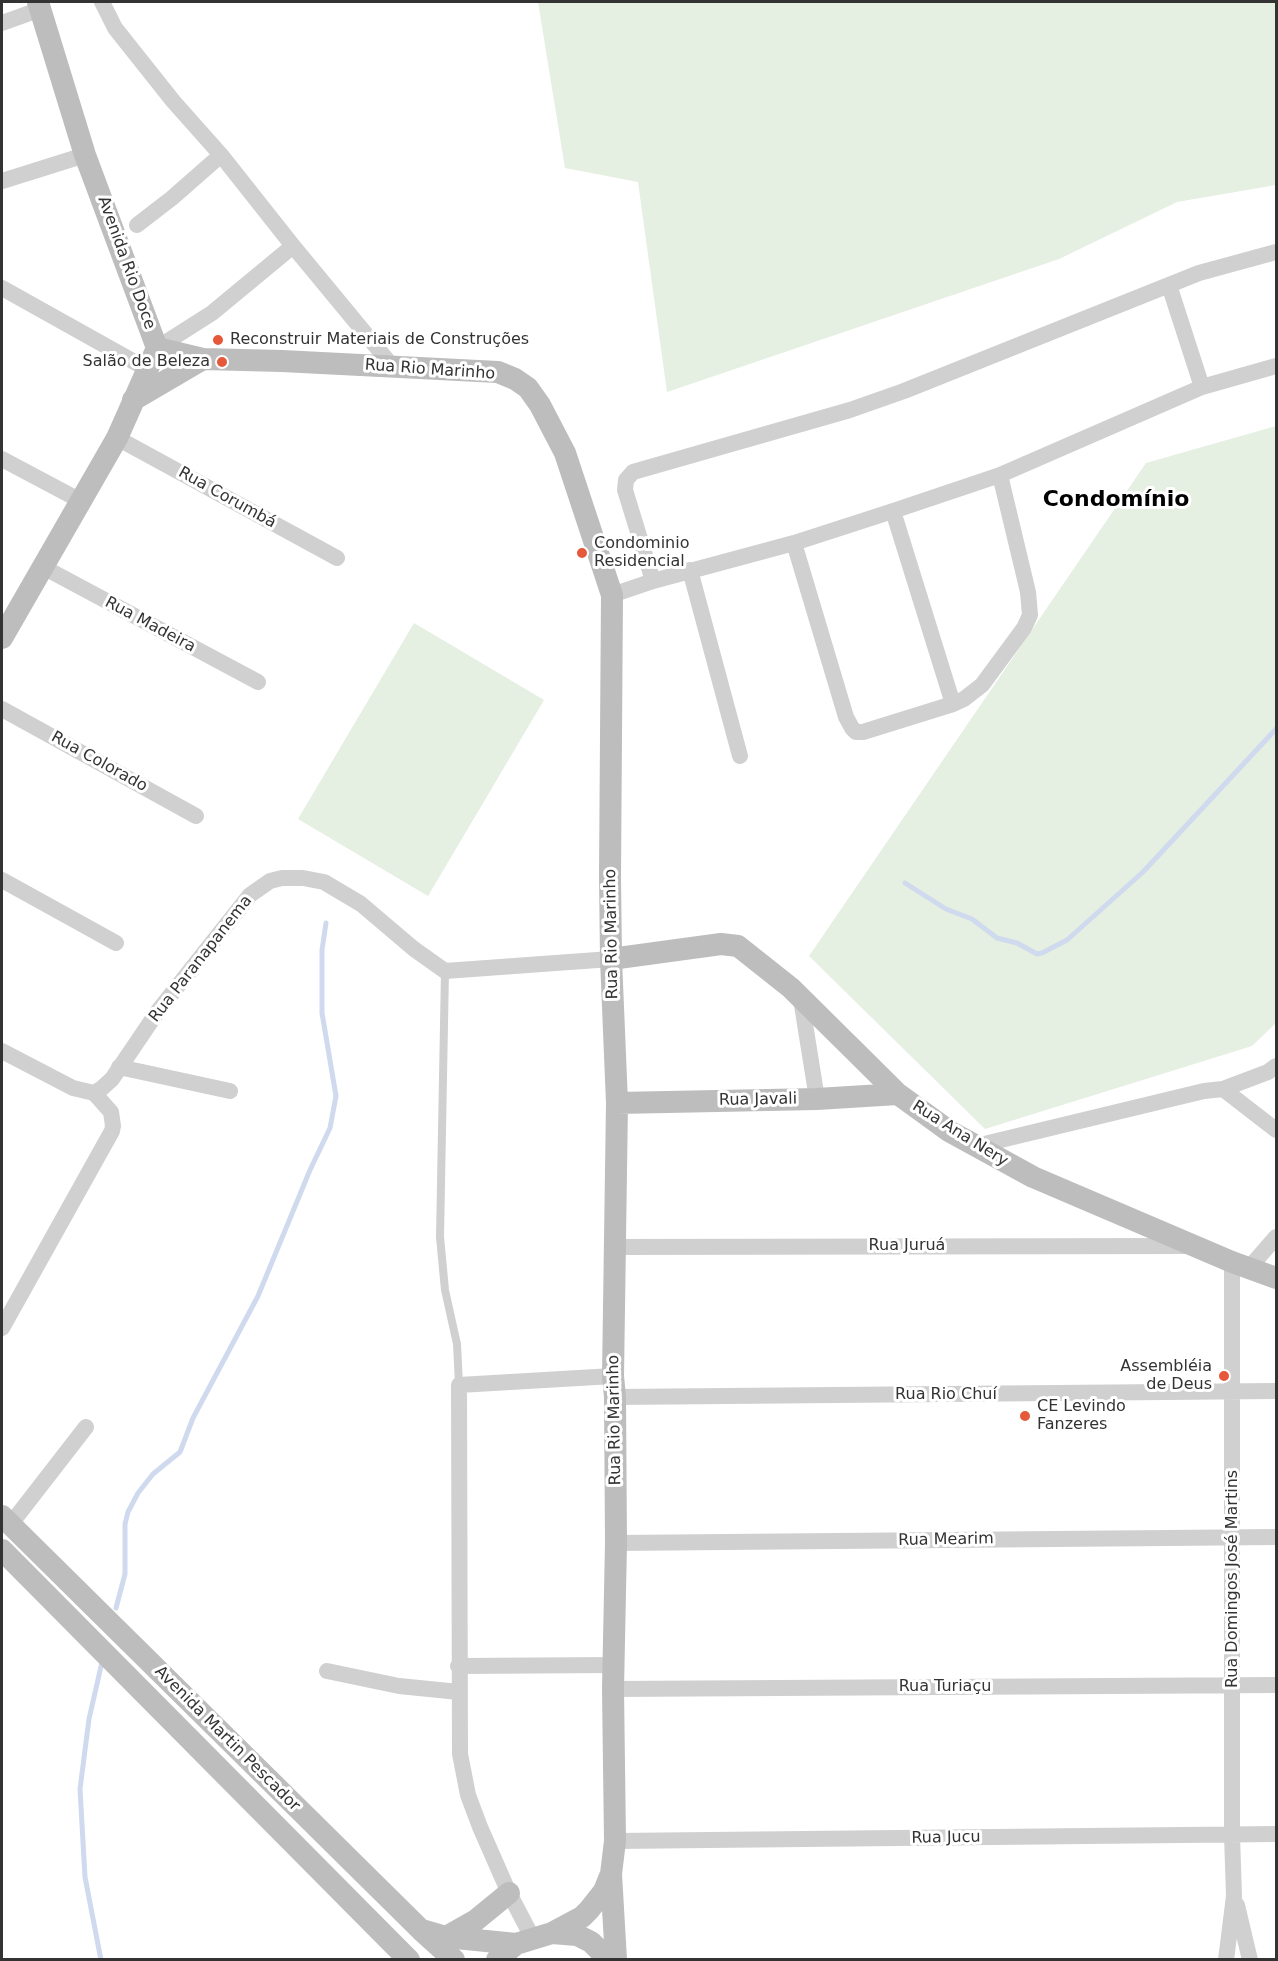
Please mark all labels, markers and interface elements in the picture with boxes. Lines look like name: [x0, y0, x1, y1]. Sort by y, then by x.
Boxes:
street label: Avenida Rio Doce: [93, 194, 159, 332]
place label: Reconstruir Materiais de Construções: [230, 330, 529, 350]
marker: Reconstruir Materiais de Construções: [211, 333, 225, 347]
place label: Salão de Beleza: [83, 352, 210, 372]
marker: Salão de Beleza: [215, 355, 229, 369]
street label: Rua Rio Marinho: [364, 356, 496, 384]
street label: Rua Corumbá: [175, 463, 279, 533]
district label: Condomínio: [1043, 487, 1189, 513]
place label: Condominio Residencial: [594, 534, 689, 572]
marker: Condominio Residencial: [575, 546, 589, 560]
street label: Rua Madeira: [101, 593, 199, 657]
street label: Rua Colorado: [48, 728, 150, 796]
street label: Rua Rio Marinho: [601, 869, 623, 999]
street label: Rua Paranapanema: [145, 892, 257, 1026]
street label: Rua Javali: [719, 1090, 797, 1110]
street label: Rua Ana Nery: [909, 1097, 1011, 1171]
street label: Rua Juruá: [869, 1236, 945, 1256]
street label: Rua Rio Marinho: [604, 1355, 626, 1485]
place label: Assembléia de Deus: [1120, 1357, 1212, 1395]
marker: Assembléia de Deus: [1217, 1369, 1231, 1383]
street label: Rua Rio Chuí: [895, 1385, 997, 1405]
place label: CE Levindo Fanzeres: [1037, 1397, 1126, 1435]
marker: CE Levindo Fanzeres: [1018, 1409, 1032, 1423]
street label: Rua Domingos José Martins: [1223, 1470, 1243, 1688]
street label: Rua Mearim: [898, 1530, 994, 1550]
street label: Avenida Martin Pescador: [150, 1662, 304, 1816]
street label: Rua Turiaçu: [899, 1677, 991, 1697]
street label: Rua Jucu: [911, 1828, 981, 1848]

